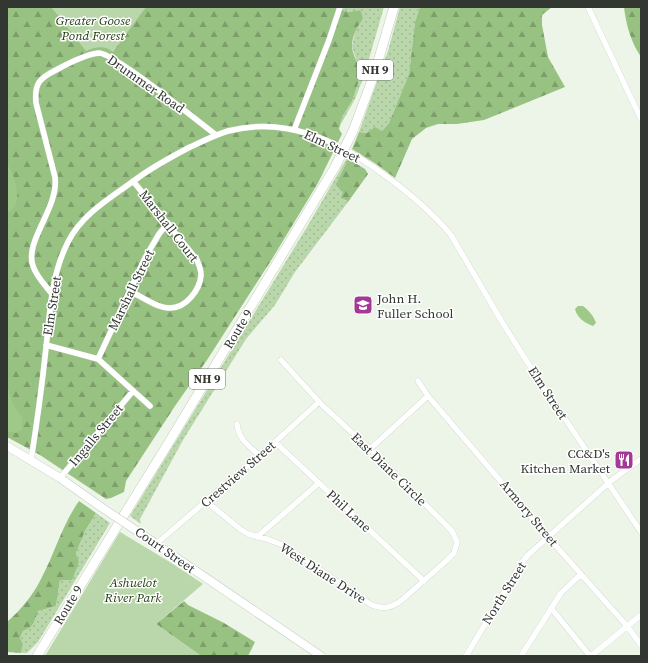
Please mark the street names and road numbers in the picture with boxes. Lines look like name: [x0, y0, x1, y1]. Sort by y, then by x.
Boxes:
street label: Drummer Road: [104, 51, 188, 117]
road number: NH 9: [357, 60, 393, 80]
street label: Elm Street: [301, 126, 364, 167]
street label: Marshall Court: [136, 187, 203, 266]
street label: Marshall Street: [104, 246, 158, 333]
street label: Elm Street: [39, 274, 65, 337]
street label: Route 9: [220, 306, 256, 352]
street label: Elm Street: [525, 363, 572, 423]
road number: NH 9: [189, 369, 225, 389]
street label: Ingalls Street: [65, 400, 127, 470]
street label: East Diane Circle: [348, 429, 431, 510]
street label: Crestview Street: [197, 436, 280, 511]
street label: Armory Street: [496, 476, 562, 550]
street label: Phil Lane: [323, 486, 375, 536]
street label: Court Street: [132, 523, 199, 577]
street label: West Diane Drive: [277, 539, 370, 607]
street label: North Street: [478, 558, 530, 628]
street label: Route 9: [50, 582, 86, 628]

